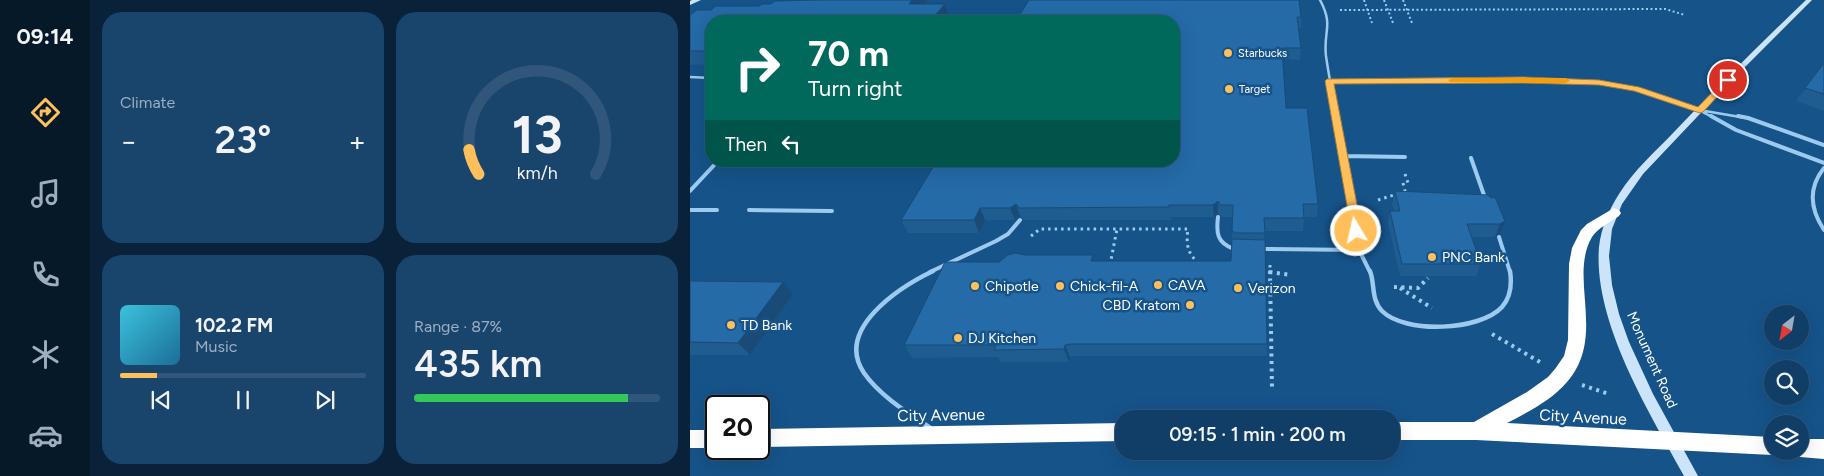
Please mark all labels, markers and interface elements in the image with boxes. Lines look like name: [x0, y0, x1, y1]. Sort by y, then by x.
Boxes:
text: 09:14: [17, 23, 73, 50]
text: 70 m: [808, 33, 889, 75]
icon: right: [725, 35, 790, 100]
marker: Starbucks: [1222, 47, 1234, 59]
place label: Starbucks: [1238, 47, 1287, 60]
pin: [1707, 59, 1749, 101]
icon: arrive: [1714, 66, 1742, 94]
text: Turn right: [808, 75, 903, 102]
marker: Target: [1223, 83, 1235, 95]
place label: Target: [1239, 83, 1270, 96]
text: Climate: [120, 93, 175, 112]
icon: directions: [28, 95, 63, 130]
text: 13: [512, 104, 562, 166]
text: 23°: [215, 117, 271, 163]
text: −: [120, 124, 137, 158]
text: +: [349, 124, 366, 158]
icon: left: [777, 130, 805, 158]
text: Then: [725, 133, 767, 156]
text: km/h: [517, 162, 557, 183]
icon: music: [28, 176, 63, 211]
position arrow: [1329, 204, 1381, 256]
place label: PNC Bank: [1442, 249, 1505, 266]
marker: PNC Bank: [1426, 251, 1438, 263]
icon: phone: [28, 257, 63, 292]
place label: CAVA: [1168, 277, 1206, 294]
place label: Chipotle: [985, 278, 1039, 295]
place label: Chick-fil-A: [1070, 278, 1139, 295]
marker: CAVA: [1152, 279, 1164, 291]
marker: Chipotle: [969, 280, 981, 292]
marker: Chick-fil-A: [1054, 280, 1066, 292]
place label: Verizon: [1248, 280, 1296, 297]
marker: Verizon: [1232, 282, 1244, 294]
place label: CBD Kratom: [1103, 297, 1180, 314]
marker: CBD Kratom: [1184, 299, 1196, 311]
north arrow: [1764, 305, 1809, 350]
map controls: [1764, 305, 1809, 460]
street label: Monument Road: [1623, 309, 1681, 411]
text: 102.2 FM: [195, 314, 273, 337]
text: Range · 87%: [414, 317, 502, 336]
place label: TD Bank: [741, 317, 792, 334]
marker: TD Bank: [725, 319, 737, 331]
place label: DJ Kitchen: [968, 330, 1036, 347]
marker: DJ Kitchen: [952, 332, 964, 344]
icon: climate: [28, 337, 63, 372]
text: Music: [195, 337, 237, 356]
text: 435 km: [414, 341, 542, 387]
button: search: [1764, 360, 1809, 405]
icon: previous: [147, 386, 175, 414]
icon: pause: [229, 386, 257, 414]
icon: next: [311, 386, 339, 414]
speed limit sign: 20: [705, 395, 770, 460]
street label: City Avenue: [897, 405, 985, 425]
street label: City Avenue: [1539, 405, 1628, 429]
button: layers: [1764, 415, 1809, 460]
icon: car: [28, 418, 63, 453]
text: 09:15 · 1 min · 200 m: [1169, 423, 1346, 446]

